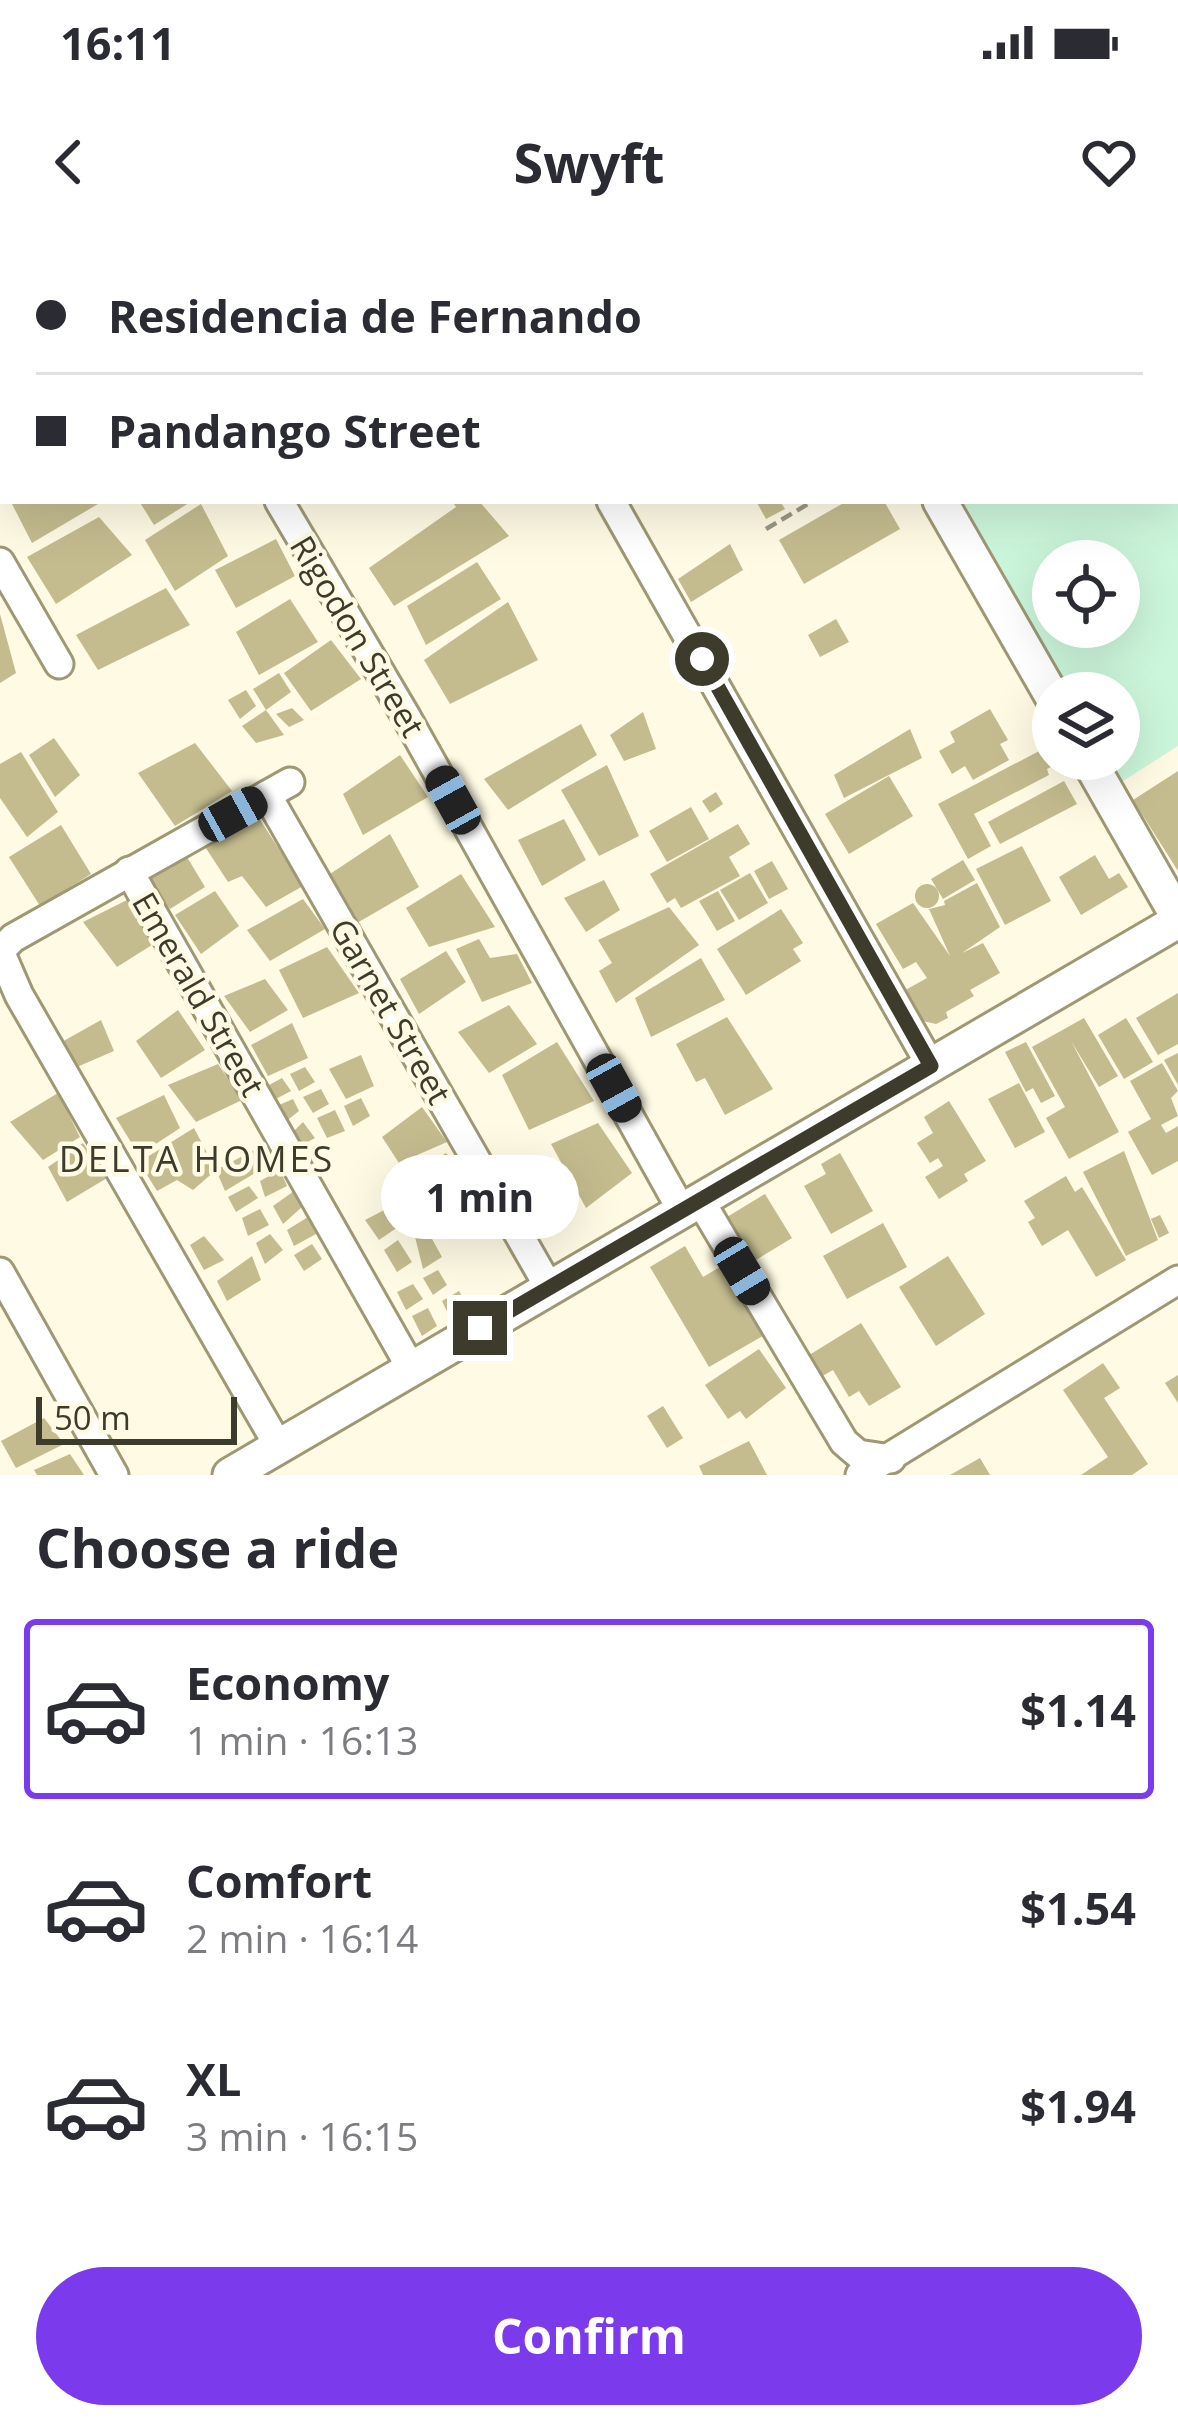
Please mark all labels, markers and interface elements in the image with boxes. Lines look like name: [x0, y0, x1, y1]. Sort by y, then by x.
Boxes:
text: 16:11: [60, 12, 176, 73]
text: Swyft: [513, 125, 665, 199]
icon: back: [36, 129, 102, 195]
icon: heart: [1076, 129, 1142, 195]
text: Residencia de Fernando: [108, 285, 642, 346]
text: Pandango Street: [108, 400, 481, 461]
street label: Rigodon Street: [280, 527, 436, 745]
map controls: [1032, 540, 1140, 780]
button: locate: [1032, 540, 1140, 648]
route start: [675, 632, 729, 686]
button: layers: [1032, 672, 1140, 780]
car: [420, 760, 486, 840]
car: [193, 781, 273, 847]
street label: Emerald Street: [122, 884, 276, 1104]
street label: Garnet Street: [320, 910, 462, 1112]
car: [581, 1048, 647, 1128]
district label: DELTA HOMES: [59, 1134, 335, 1183]
callout: 1 min: [381, 1154, 579, 1238]
text: 1 min: [426, 1170, 534, 1223]
car: [708, 1231, 776, 1311]
route end: [453, 1301, 507, 1355]
scale bar: [36, 1391, 237, 1444]
text: 50 m: [54, 1395, 131, 1440]
text: Choose a ride: [36, 1510, 399, 1584]
text: Economy: [186, 1652, 389, 1713]
icon: car: [42, 1655, 150, 1763]
text: $1.14: [1020, 1679, 1136, 1740]
text: 1 min · 16:13: [186, 1713, 418, 1766]
text: Comfort: [186, 1850, 372, 1911]
icon: car: [42, 1853, 150, 1961]
text: $1.54: [1020, 1877, 1136, 1938]
text: 2 min · 16:14: [186, 1911, 418, 1964]
text: XL: [186, 2048, 241, 2109]
icon: car: [42, 2051, 150, 2159]
text: $1.94: [1020, 2075, 1136, 2136]
text: 3 min · 16:15: [186, 2109, 418, 2162]
button: Confirm: [36, 2267, 1142, 2405]

